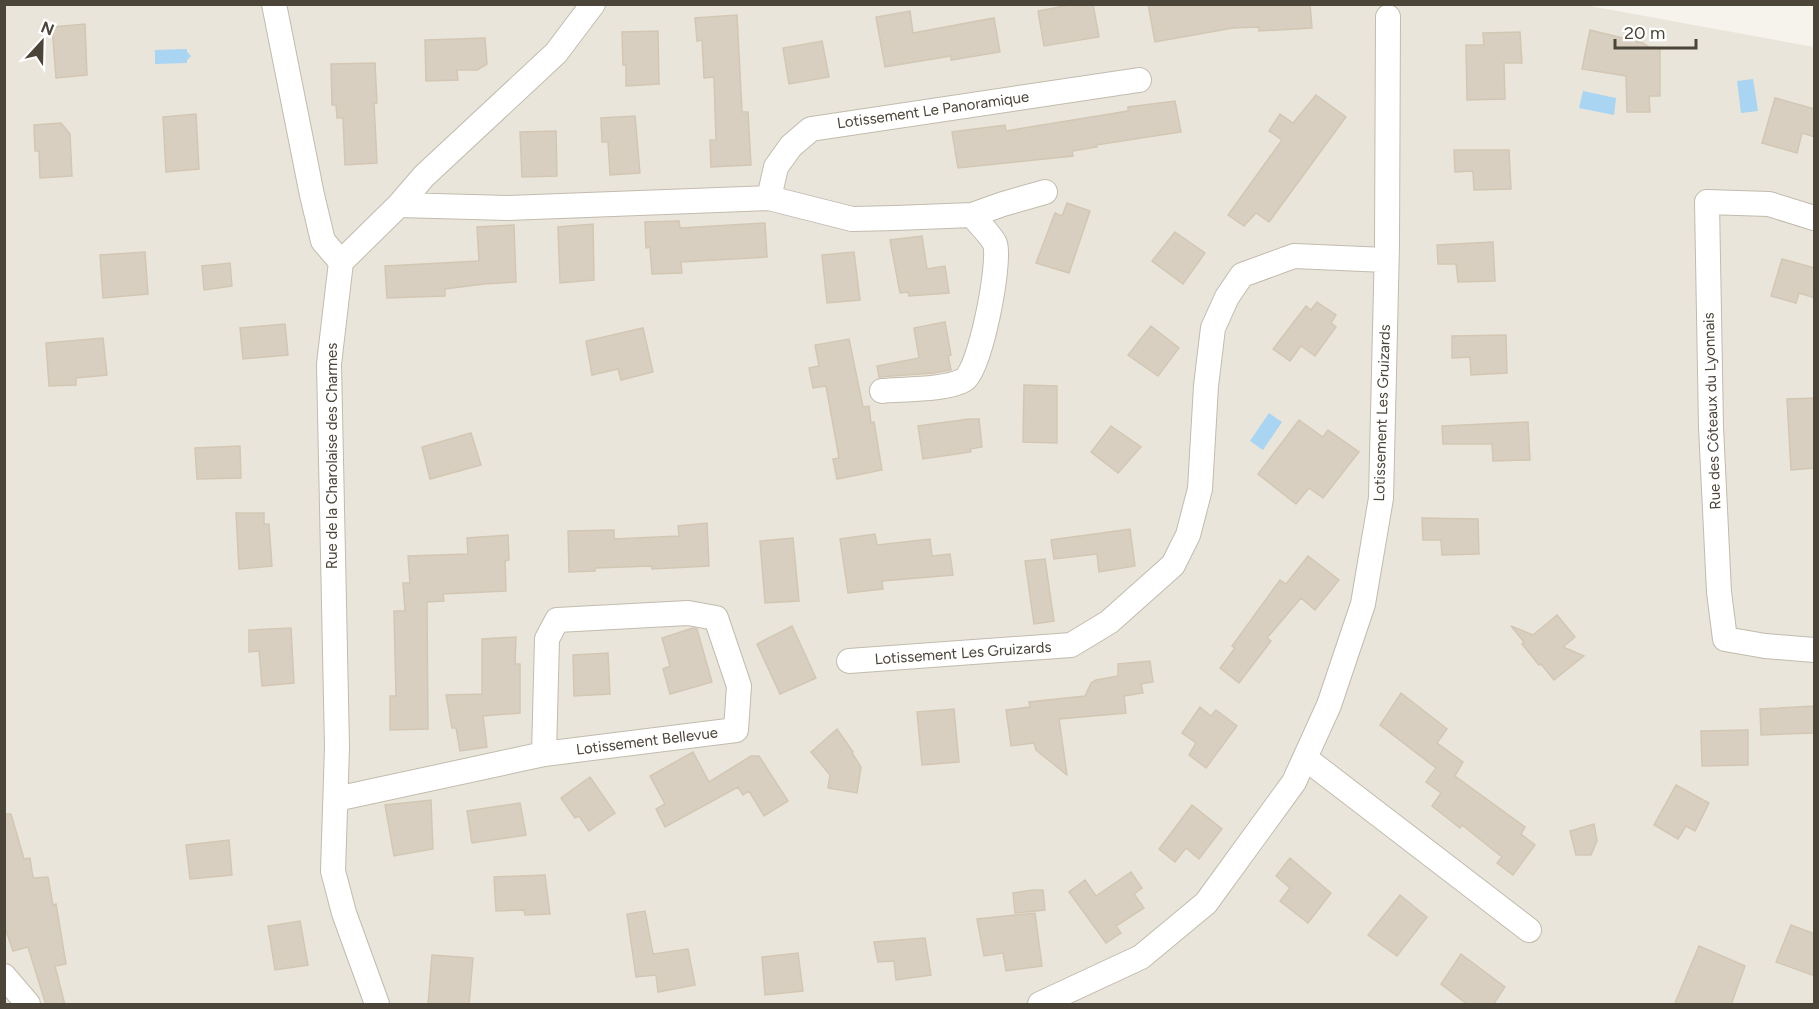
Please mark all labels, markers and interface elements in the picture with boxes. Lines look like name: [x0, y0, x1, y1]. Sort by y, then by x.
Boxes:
north arrow: [12, 12, 72, 72]
scale bar: [1615, 12, 1696, 50]
text: N: [38, 17, 57, 40]
text: 20 m: [1624, 22, 1665, 44]
street label: Lotissement Le Panoramique: [836, 88, 1030, 132]
street label: Rue des Côteaux du Lyonnais: [1700, 312, 1724, 510]
street label: Lotissement Les Gruizards: [1370, 324, 1394, 502]
street label: Rue de la Charolaise des Charmes: [323, 343, 341, 569]
street label: Lotissement Les Gruizards: [874, 638, 1052, 668]
street label: Lotissement Bellevue: [575, 723, 719, 759]

